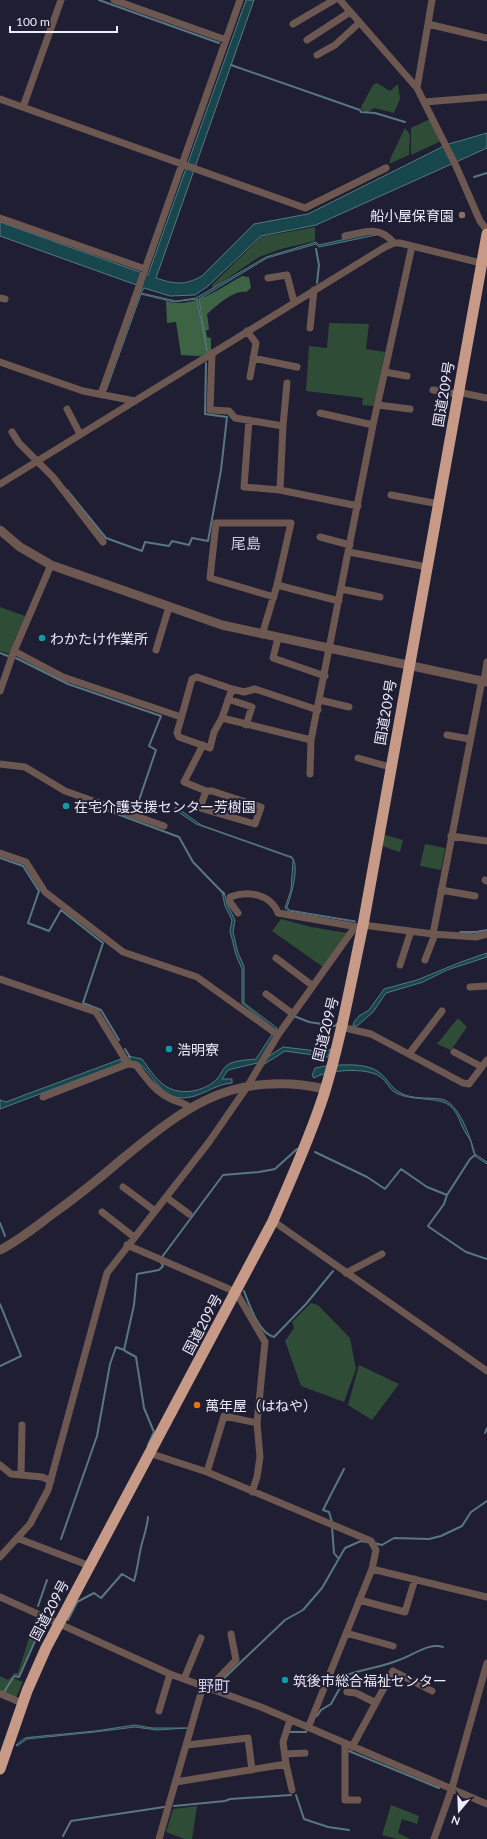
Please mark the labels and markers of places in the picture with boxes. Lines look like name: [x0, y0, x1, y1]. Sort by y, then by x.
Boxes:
place label: 船小屋保育園: [370, 207, 454, 224]
marker: 船小屋保育園: [457, 210, 467, 220]
place label: わかたけ作業所: [50, 630, 148, 647]
marker: わかたけ作業所: [37, 633, 47, 643]
place label: 在宅介護支援センター芳樹園: [74, 798, 256, 815]
marker: 在宅介護支援センター芳樹園: [61, 801, 71, 811]
place label: 浩明寮: [177, 1041, 219, 1058]
marker: 浩明寮: [164, 1044, 174, 1054]
place label: 萬年屋（はねや）: [205, 1397, 317, 1414]
marker: 萬年屋（はねや）: [192, 1400, 202, 1410]
place label: 筑後市総合福祉センター: [293, 1672, 447, 1689]
marker: 筑後市総合福祉センター: [280, 1675, 290, 1685]

